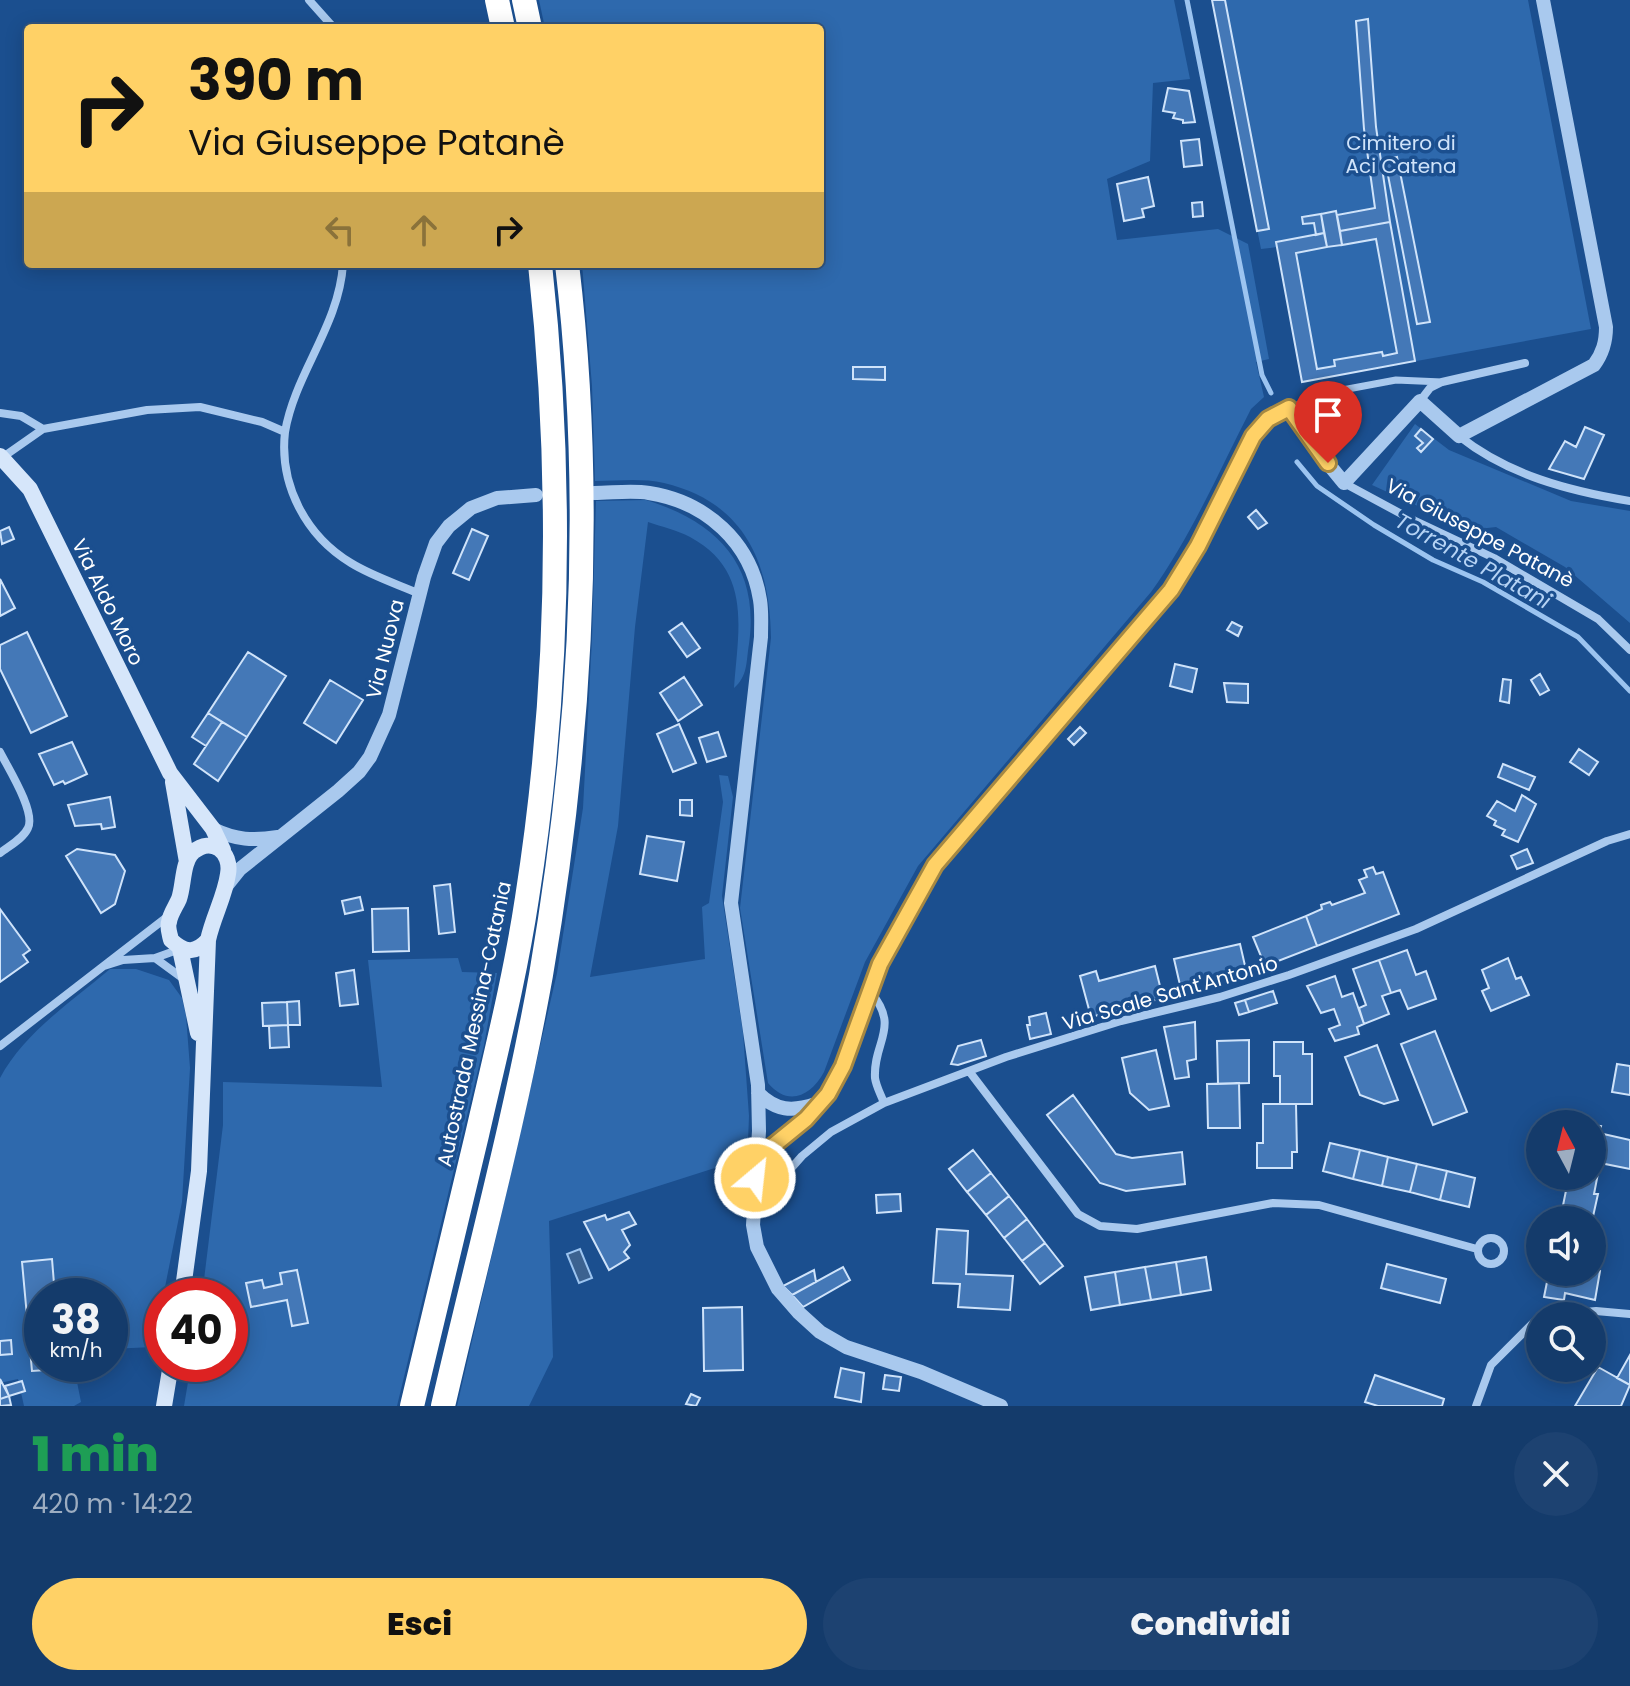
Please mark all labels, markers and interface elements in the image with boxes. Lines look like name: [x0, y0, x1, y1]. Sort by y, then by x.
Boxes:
text: 390 m: [188, 41, 364, 120]
icon: right: [56, 56, 160, 160]
text: Via Giuseppe Patanè: [188, 117, 565, 168]
park label: Cimitero di Aci Catena: [1346, 129, 1456, 180]
icon: left: [318, 208, 362, 252]
icon: ahead: [402, 208, 446, 252]
icon: right: [486, 208, 530, 252]
pin: [1294, 381, 1362, 463]
icon: arrive: [1306, 393, 1350, 437]
street label: Via Giuseppe Patanè: [1381, 472, 1579, 594]
water label: Torrente Platani: [1390, 505, 1557, 617]
street label: Via Aldo Moro: [65, 534, 151, 670]
street label: Via Nuova: [359, 596, 411, 702]
street label: Autostrada Messina-Catania: [430, 879, 518, 1169]
street label: Via Scale Sant'Antonio: [1059, 949, 1281, 1037]
north arrow: [1526, 1110, 1606, 1190]
map controls: [1526, 1110, 1606, 1382]
position arrow: [713, 1136, 797, 1220]
button: sound: [1526, 1206, 1606, 1286]
speed limit sign: 40: [144, 1278, 248, 1382]
text: 38: [51, 1292, 101, 1348]
button: search: [1526, 1302, 1606, 1382]
text: km/h: [49, 1336, 103, 1364]
text: 1 min: [32, 1421, 159, 1488]
button: close: [1514, 1432, 1598, 1516]
text: 420 m · 14:22: [32, 1486, 193, 1522]
button: Esci: [32, 1578, 807, 1670]
button: Condividi: [823, 1578, 1598, 1670]

